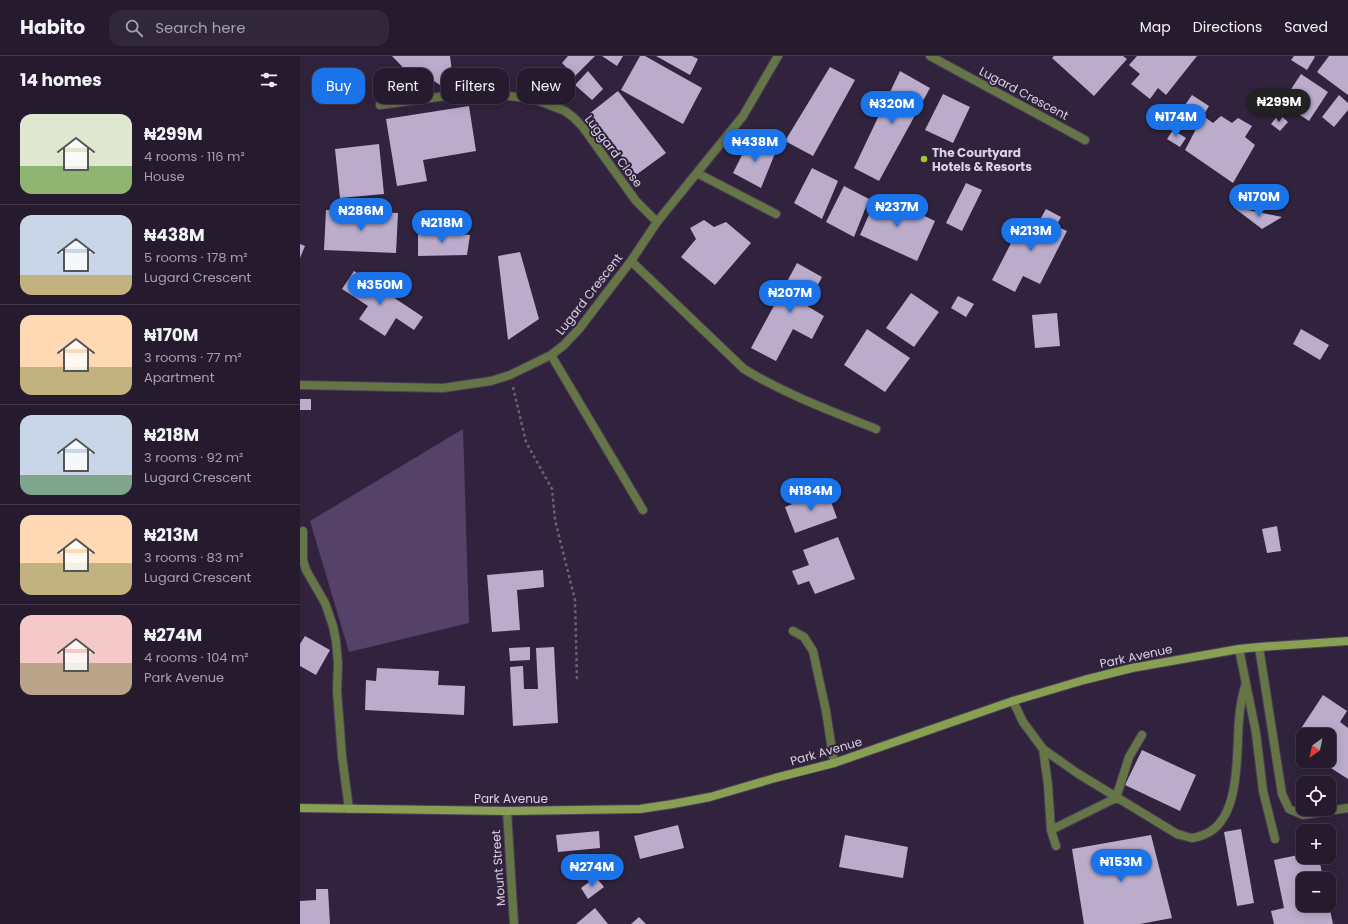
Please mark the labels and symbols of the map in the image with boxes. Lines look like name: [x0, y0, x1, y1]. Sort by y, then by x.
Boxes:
street label: Lugard Crescent: [976, 62, 1072, 124]
pin: ₦299M: [1251, 89, 1307, 123]
pin: ₦320M: [864, 91, 920, 125]
pin: ₦174M: [1148, 104, 1204, 138]
street label: Luggard Close: [581, 111, 647, 191]
pin: ₦438M: [727, 129, 783, 163]
place label: The Courtyard Hotels & Resorts: [932, 144, 1032, 175]
marker: The Courtyard Hotels & Resorts: [919, 154, 929, 164]
pin: ₦170M: [1231, 184, 1287, 218]
pin: ₦237M: [869, 194, 925, 228]
pin: ₦286M: [333, 198, 389, 232]
pin: ₦218M: [414, 210, 470, 244]
pin: ₦213M: [1003, 218, 1059, 252]
street label: Lugard Crescent: [552, 250, 626, 338]
pin: ₦350M: [352, 272, 408, 306]
pin: ₦207M: [762, 280, 818, 314]
pin: ₦184M: [783, 478, 839, 512]
street label: Park Avenue: [1098, 640, 1174, 672]
north arrow: [1296, 728, 1336, 768]
street label: Park Avenue: [788, 733, 864, 769]
street label: Park Avenue: [474, 790, 548, 807]
street label: Mount Street: [487, 829, 509, 907]
pin: ₦153M: [1093, 849, 1149, 883]
pin: ₦274M: [564, 854, 620, 888]

